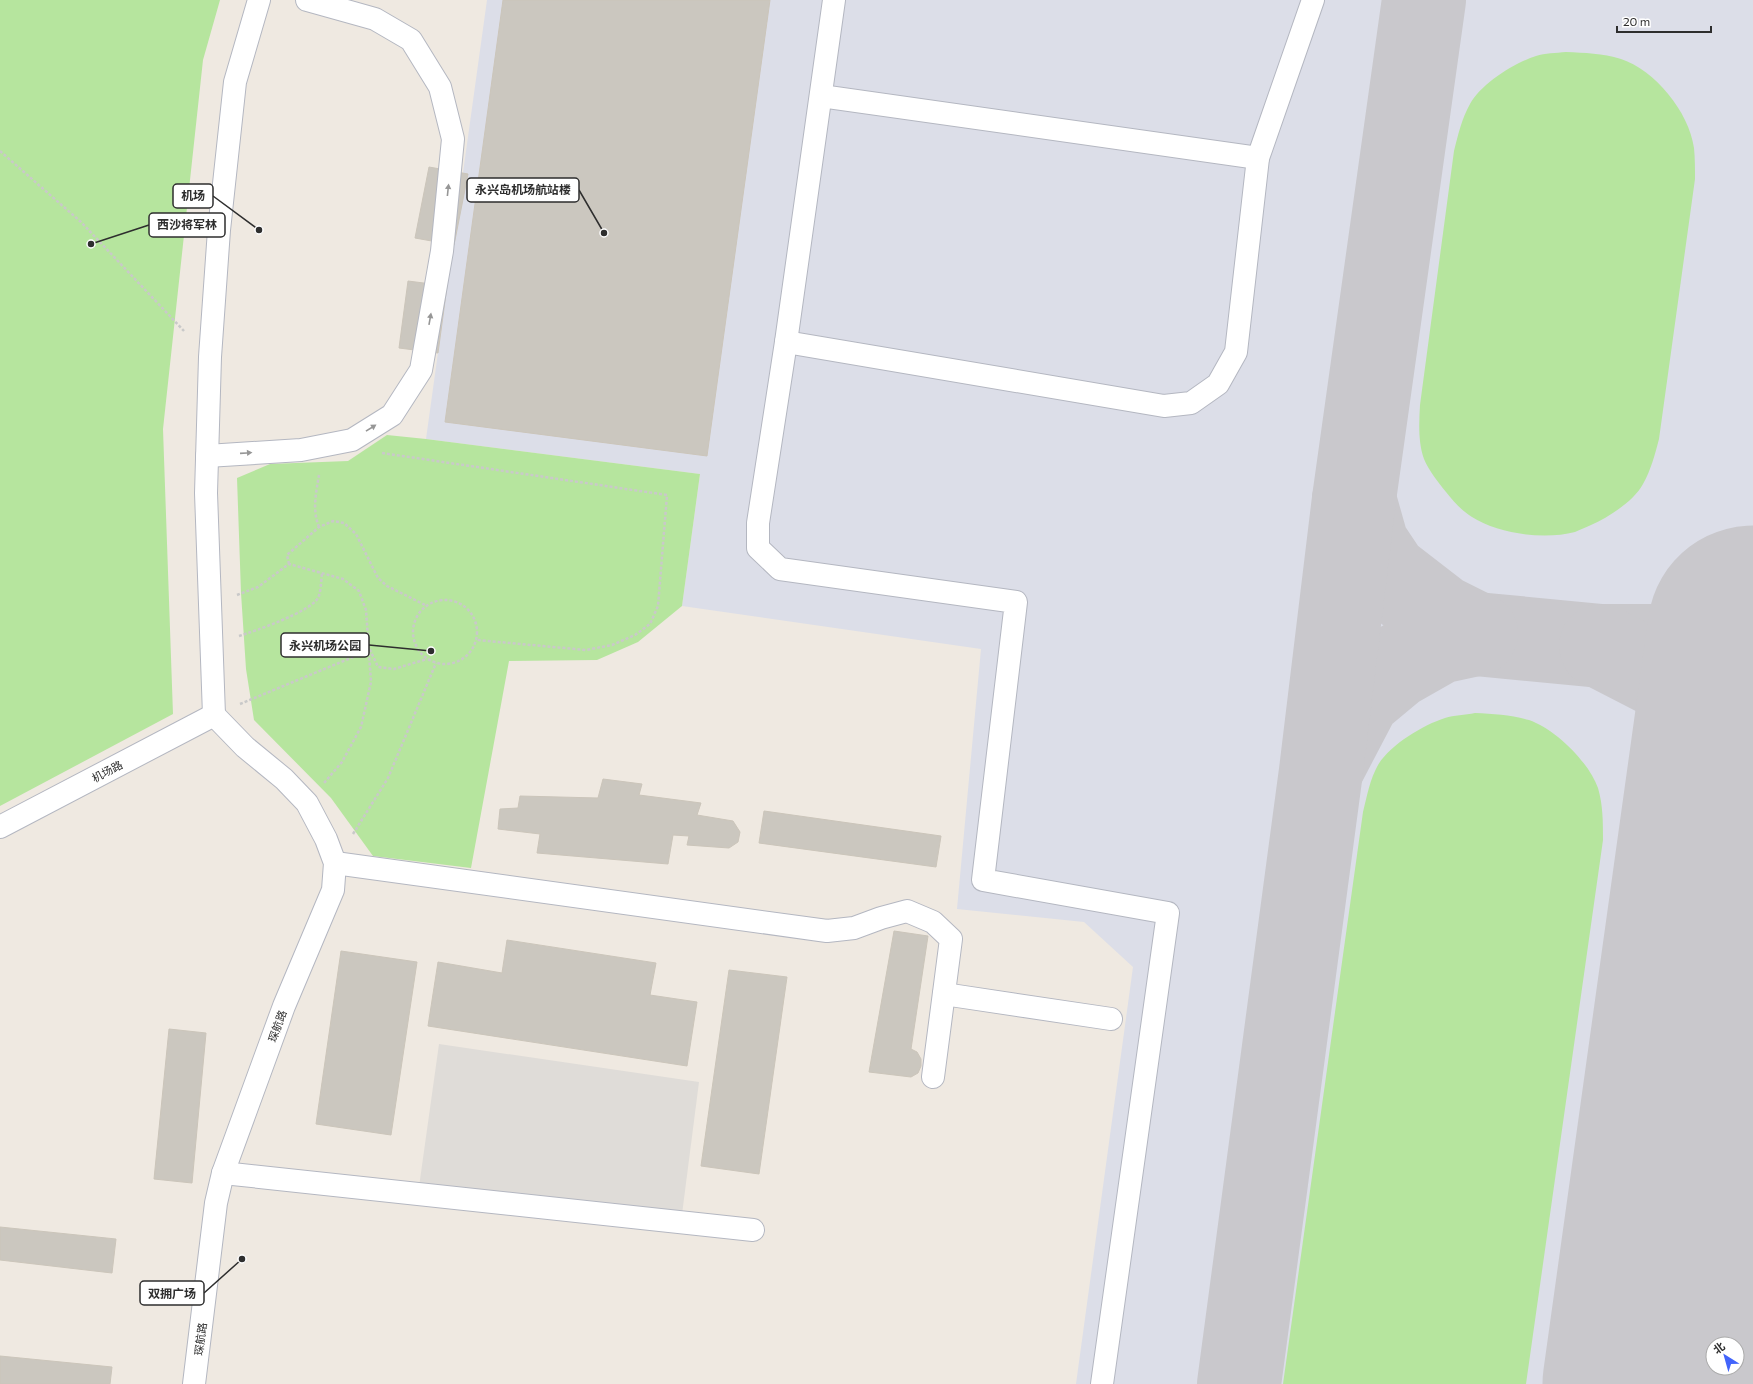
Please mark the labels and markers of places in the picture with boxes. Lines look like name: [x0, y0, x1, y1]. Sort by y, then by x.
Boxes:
callout: 永兴岛机场航站楼: [467, 178, 579, 202]
callout: 机场: [173, 184, 213, 208]
callout: 西沙将军林: [149, 213, 225, 237]
callout: 永兴机场公园: [281, 633, 369, 657]
callout: 双拥广场: [140, 1281, 204, 1305]

